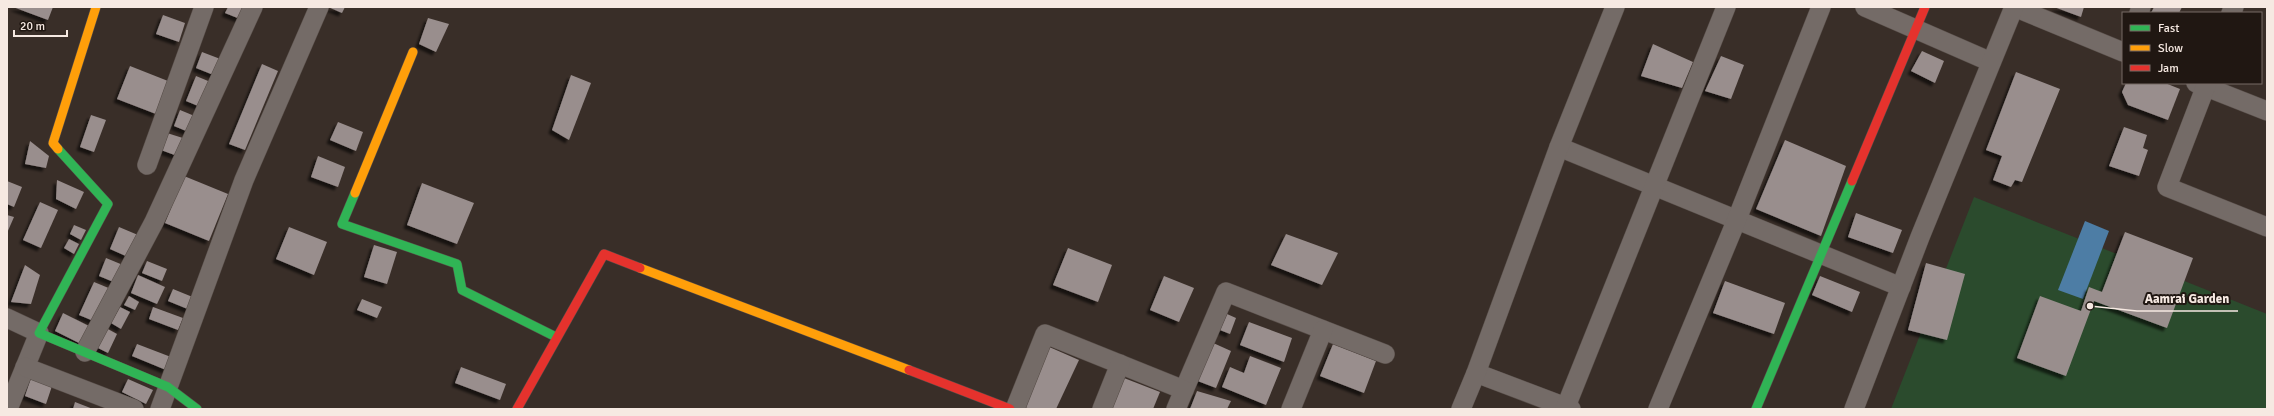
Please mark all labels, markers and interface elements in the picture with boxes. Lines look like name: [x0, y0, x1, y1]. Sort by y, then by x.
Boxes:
scale bar: [14, 12, 67, 38]
legend: [2122, 12, 2262, 84]
text: 20 m: [20, 19, 45, 34]
text: Fast: [2158, 21, 2179, 36]
text: Slow: [2158, 41, 2183, 56]
text: Jam: [2158, 61, 2179, 76]
callout: Aamrai Garden: [2137, 286, 2238, 311]
text: Aamrai Garden: [2145, 291, 2229, 307]

